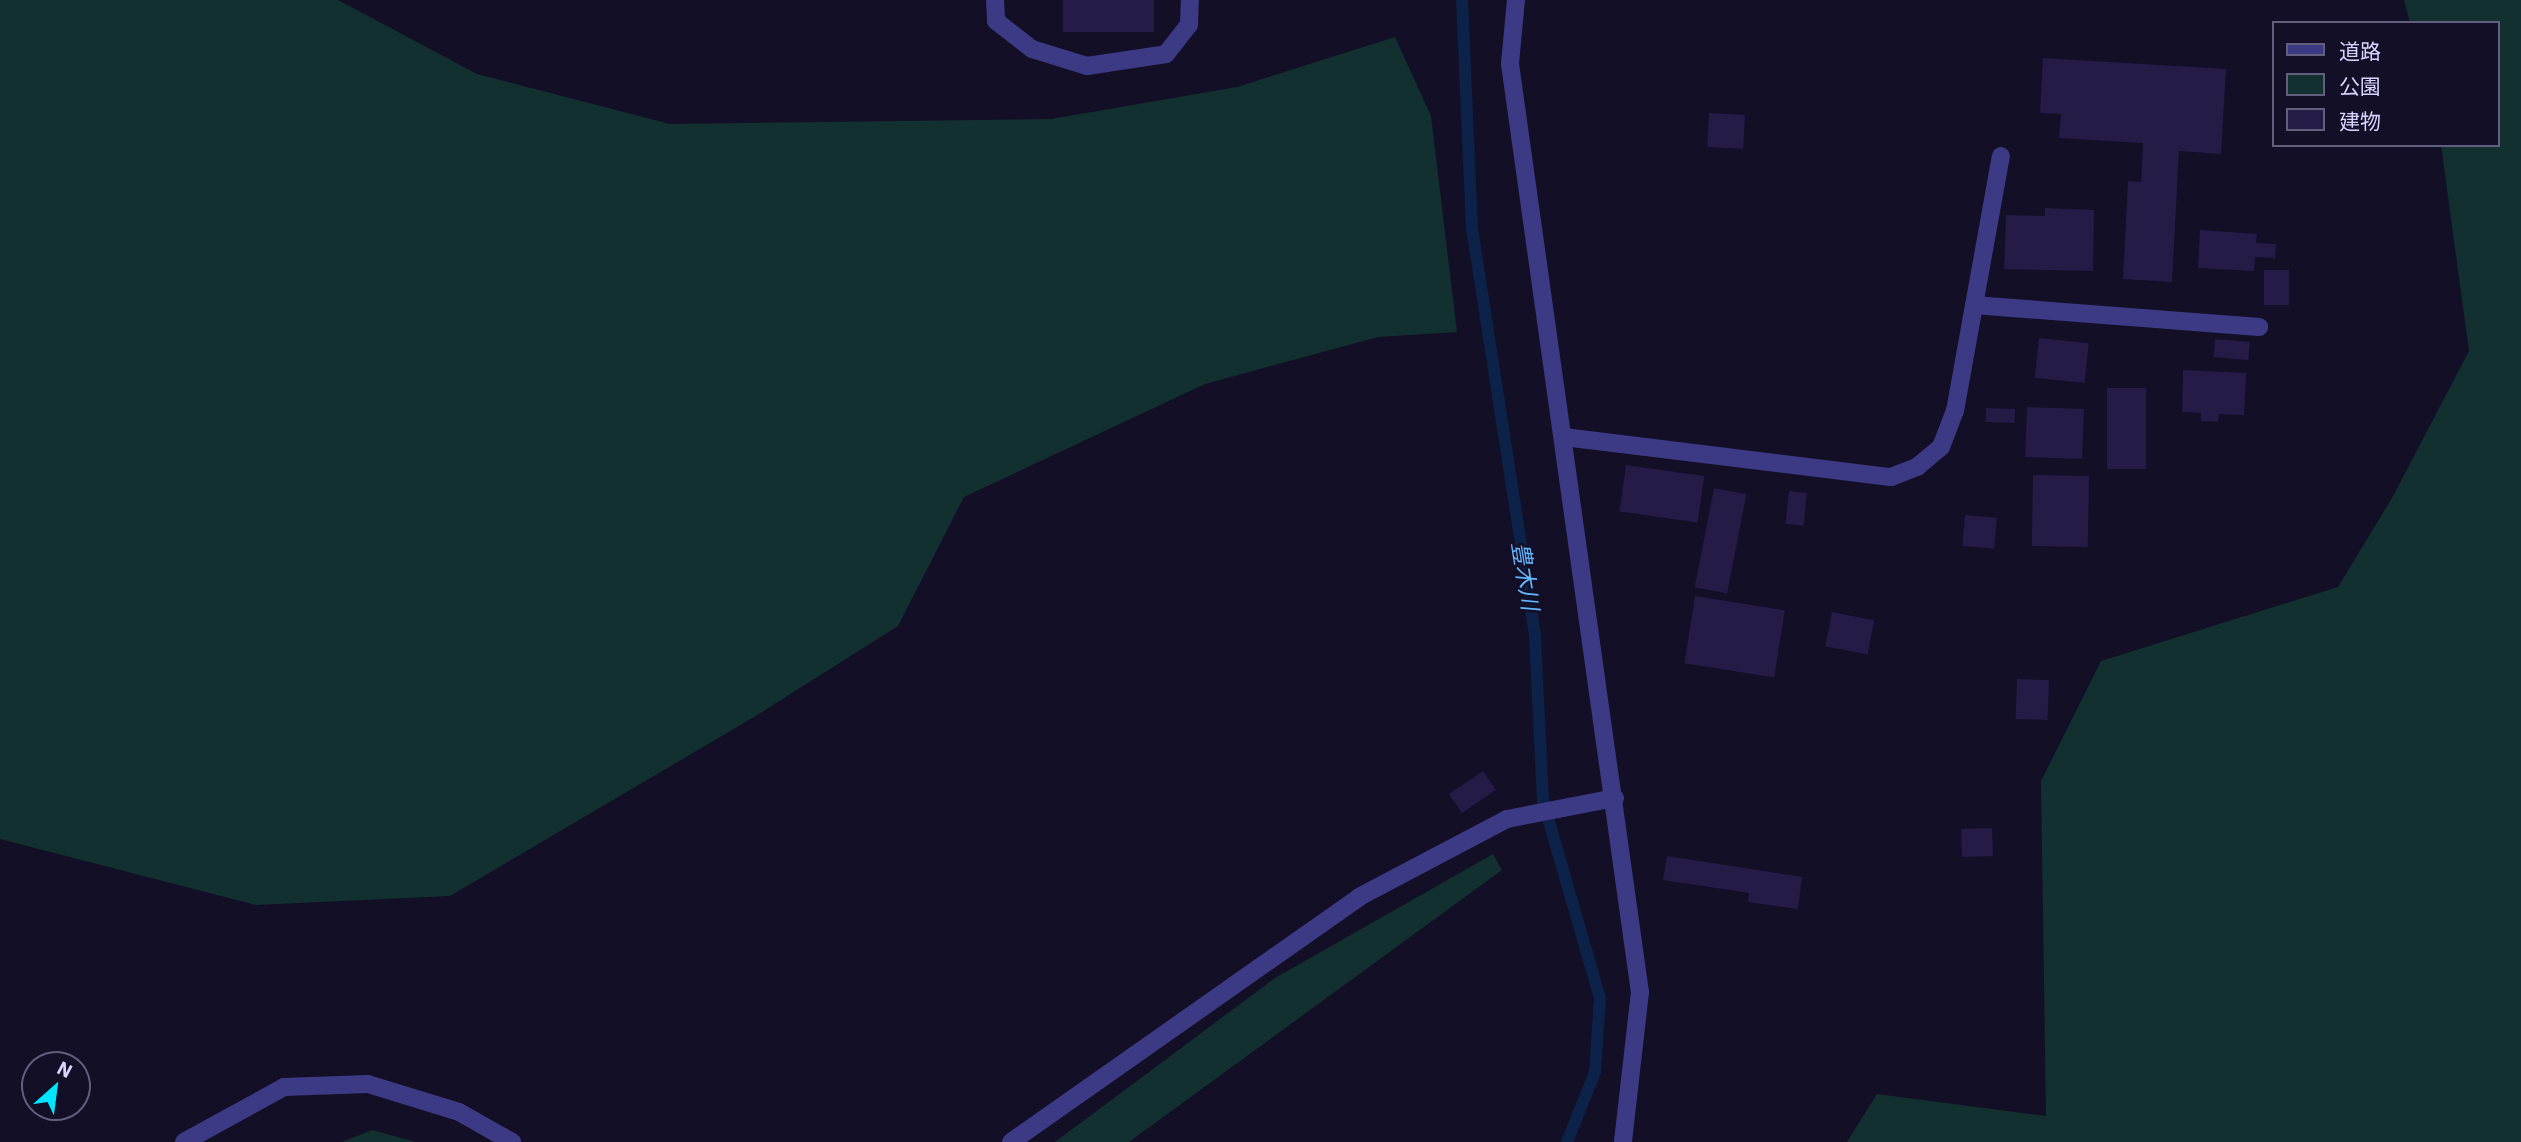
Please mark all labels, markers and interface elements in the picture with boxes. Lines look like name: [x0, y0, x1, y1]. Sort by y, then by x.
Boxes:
legend: [2272, 21, 2500, 147]
text: 道路: [2339, 37, 2381, 65]
text: 公園: [2339, 72, 2381, 100]
text: 建物: [2339, 107, 2381, 135]
water label: 豊木川: [1507, 540, 1545, 612]
north arrow: [21, 1051, 91, 1121]
text: N: [53, 1055, 77, 1083]

